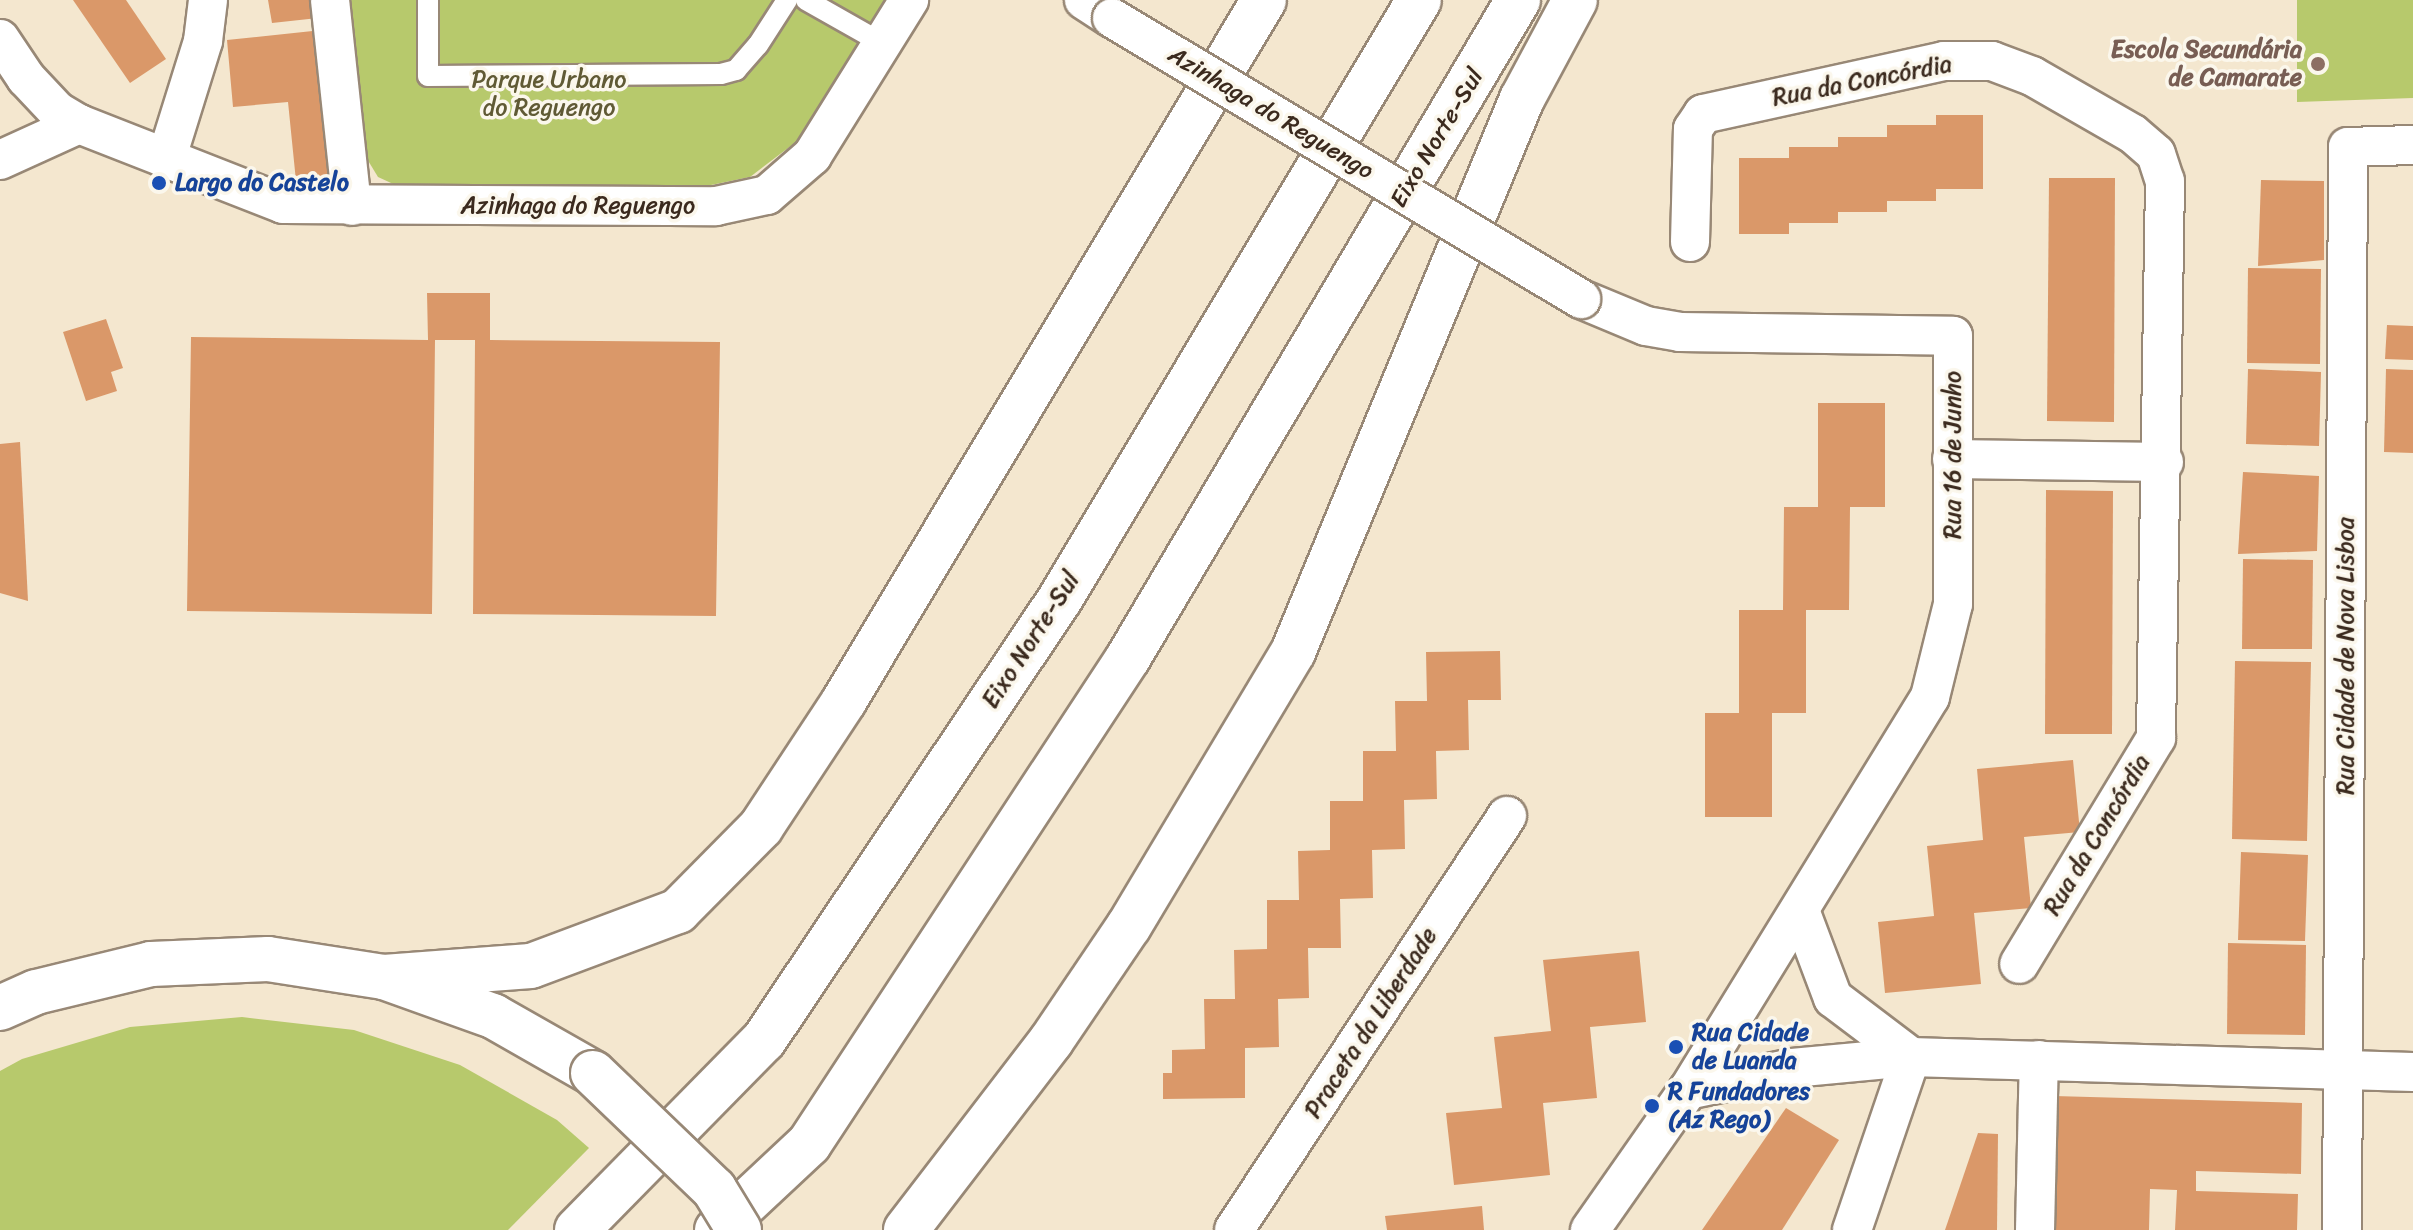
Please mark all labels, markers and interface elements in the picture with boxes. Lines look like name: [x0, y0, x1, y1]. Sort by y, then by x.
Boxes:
place label: Escola Secundária de Camarate: [2110, 36, 2302, 92]
street label: Azinhaga do Reguengo: [1164, 41, 1378, 185]
street label: Rua da Concórdia: [1770, 49, 1954, 113]
marker: Escola Secundária de Camarate: [2309, 55, 2327, 73]
street label: Eixo Norte-Sul: [1384, 63, 1490, 213]
park label: Parque Urbano do Reguengo: [472, 66, 626, 122]
place label: Largo do Castelo: [175, 169, 349, 197]
marker: Largo do Castelo: [150, 174, 168, 192]
street label: Azinhaga do Reguengo: [461, 192, 695, 220]
street label: Rua 16 de Junho: [1939, 371, 1967, 539]
street label: Rua Cidade de Nova Lisboa: [2332, 517, 2360, 795]
street label: Eixo Norte-Sul: [976, 566, 1086, 714]
street label: Rua da Concórdia: [2038, 750, 2156, 920]
street label: Praceta da Liberdade: [1298, 922, 1444, 1124]
place label: Rua Cidade de Luanda: [1692, 1019, 1808, 1075]
marker: Rua Cidade de Luanda: [1667, 1038, 1685, 1056]
place label: R Fundadores (Az Rego): [1668, 1078, 1810, 1134]
marker: R Fundadores (Az Rego): [1643, 1097, 1661, 1115]

